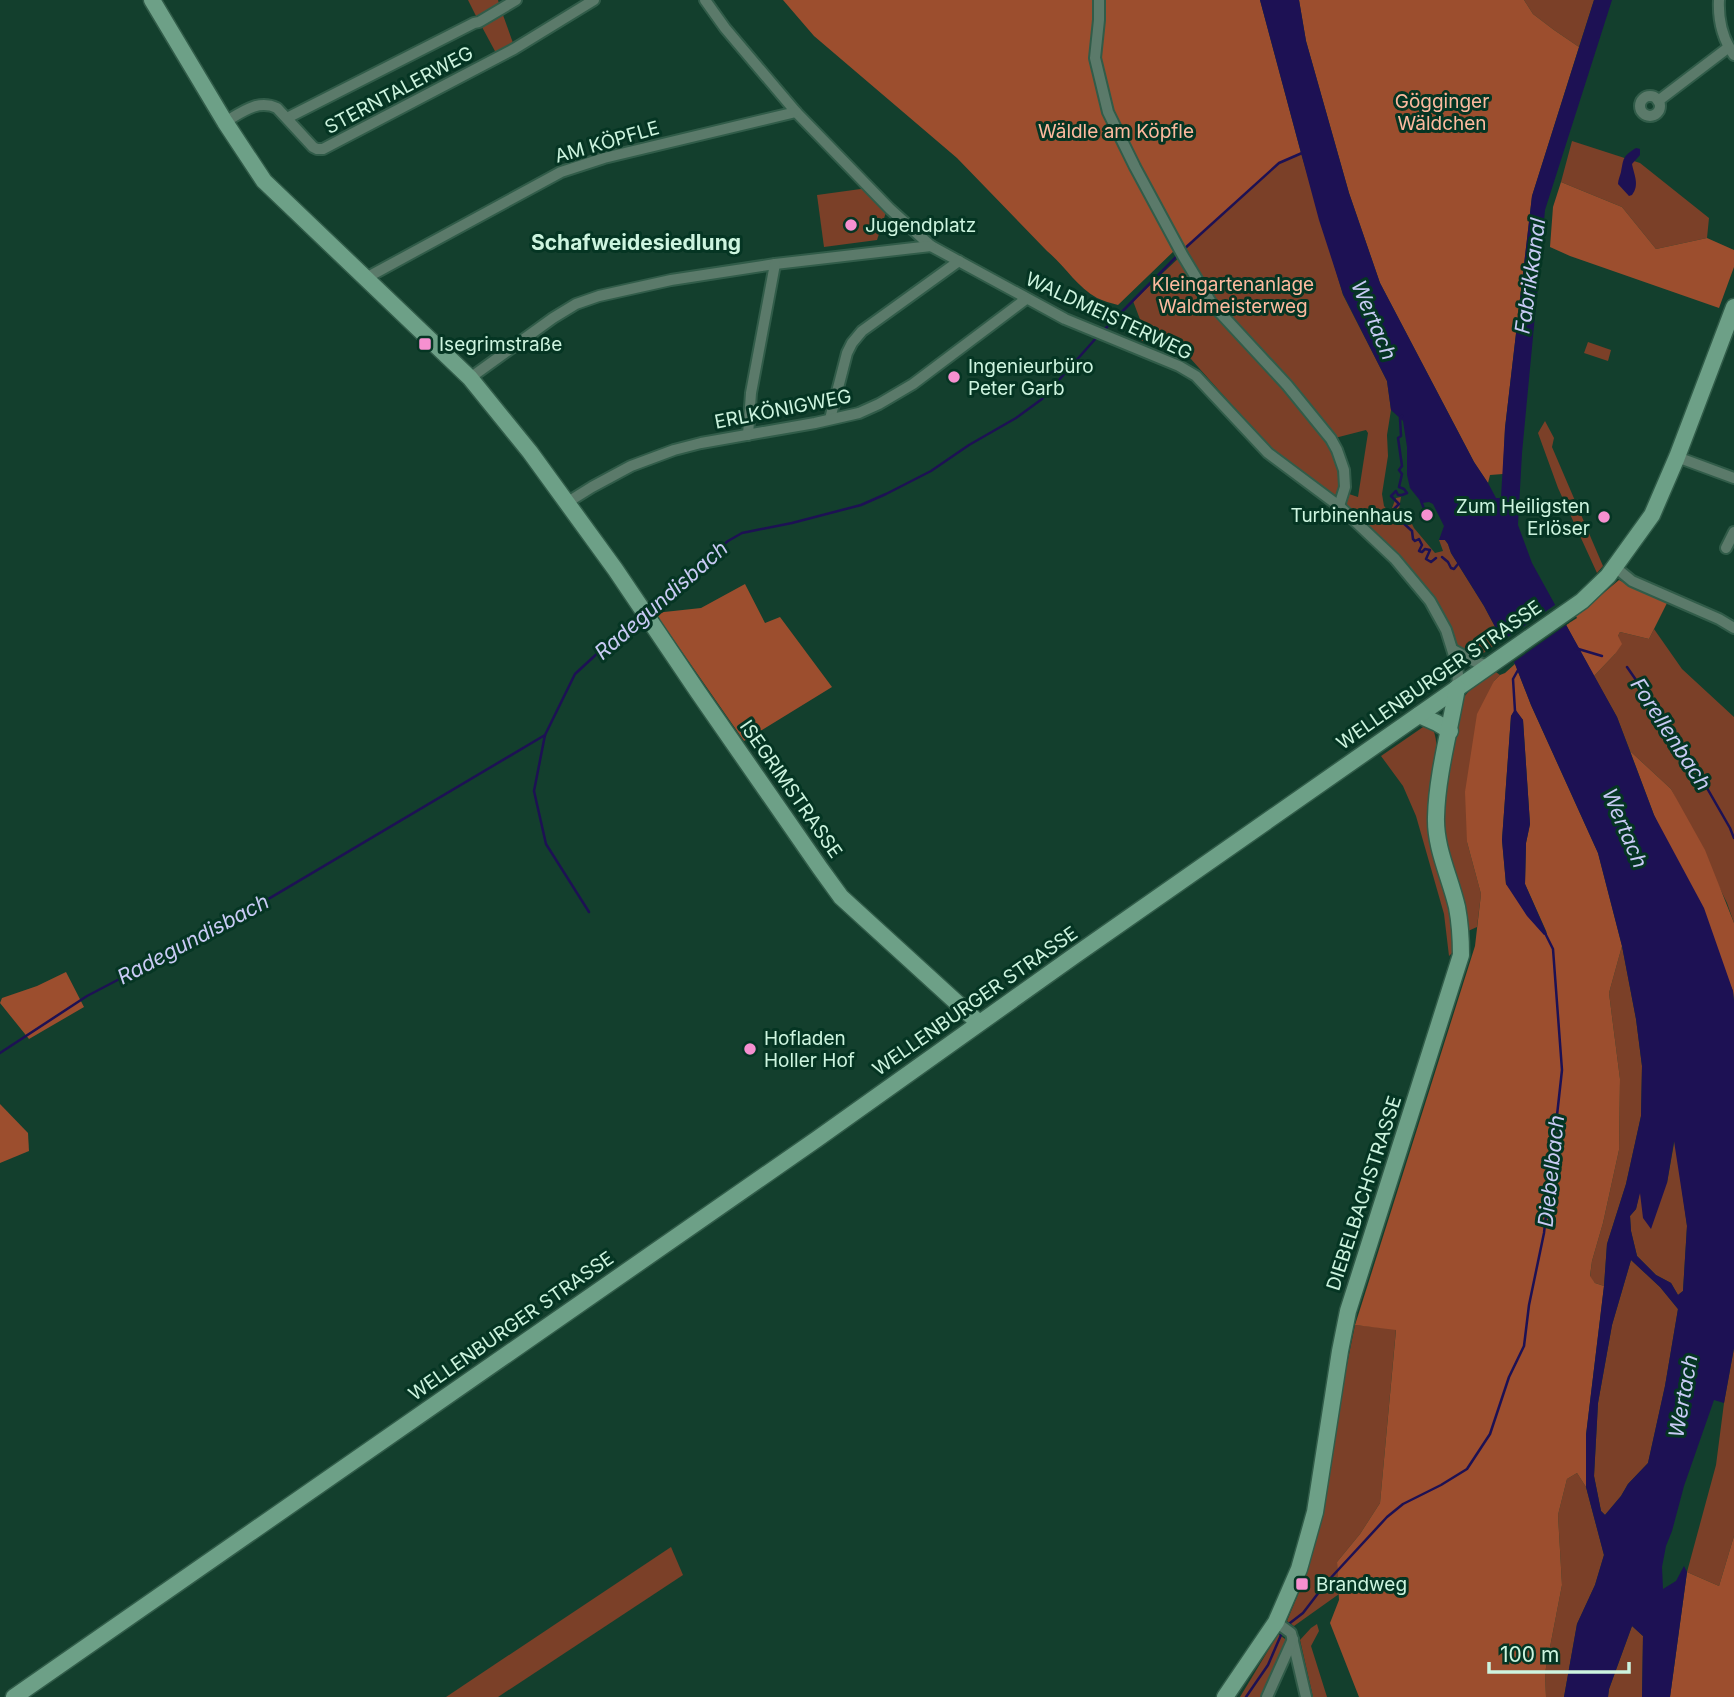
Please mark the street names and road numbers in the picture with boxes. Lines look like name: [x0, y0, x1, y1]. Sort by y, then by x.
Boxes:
street label: STERNTALERWEG: [321, 41, 477, 139]
street label: AM KÖPFLE: [552, 116, 662, 168]
street label: WALDMEISTERWEG: [1022, 267, 1196, 365]
street label: ERLKÖNIGWEG: [713, 384, 853, 434]
street label: WELLENBURGER STRASSE: [1332, 595, 1546, 755]
street label: ISEGRIMSTRASSE: [735, 716, 847, 862]
street label: WELLENBURGER STRASSE: [868, 921, 1082, 1081]
street label: DIEBELBACHSTRASSE: [1322, 1093, 1406, 1293]
street label: WELLENBURGER STRASSE: [404, 1246, 618, 1406]

